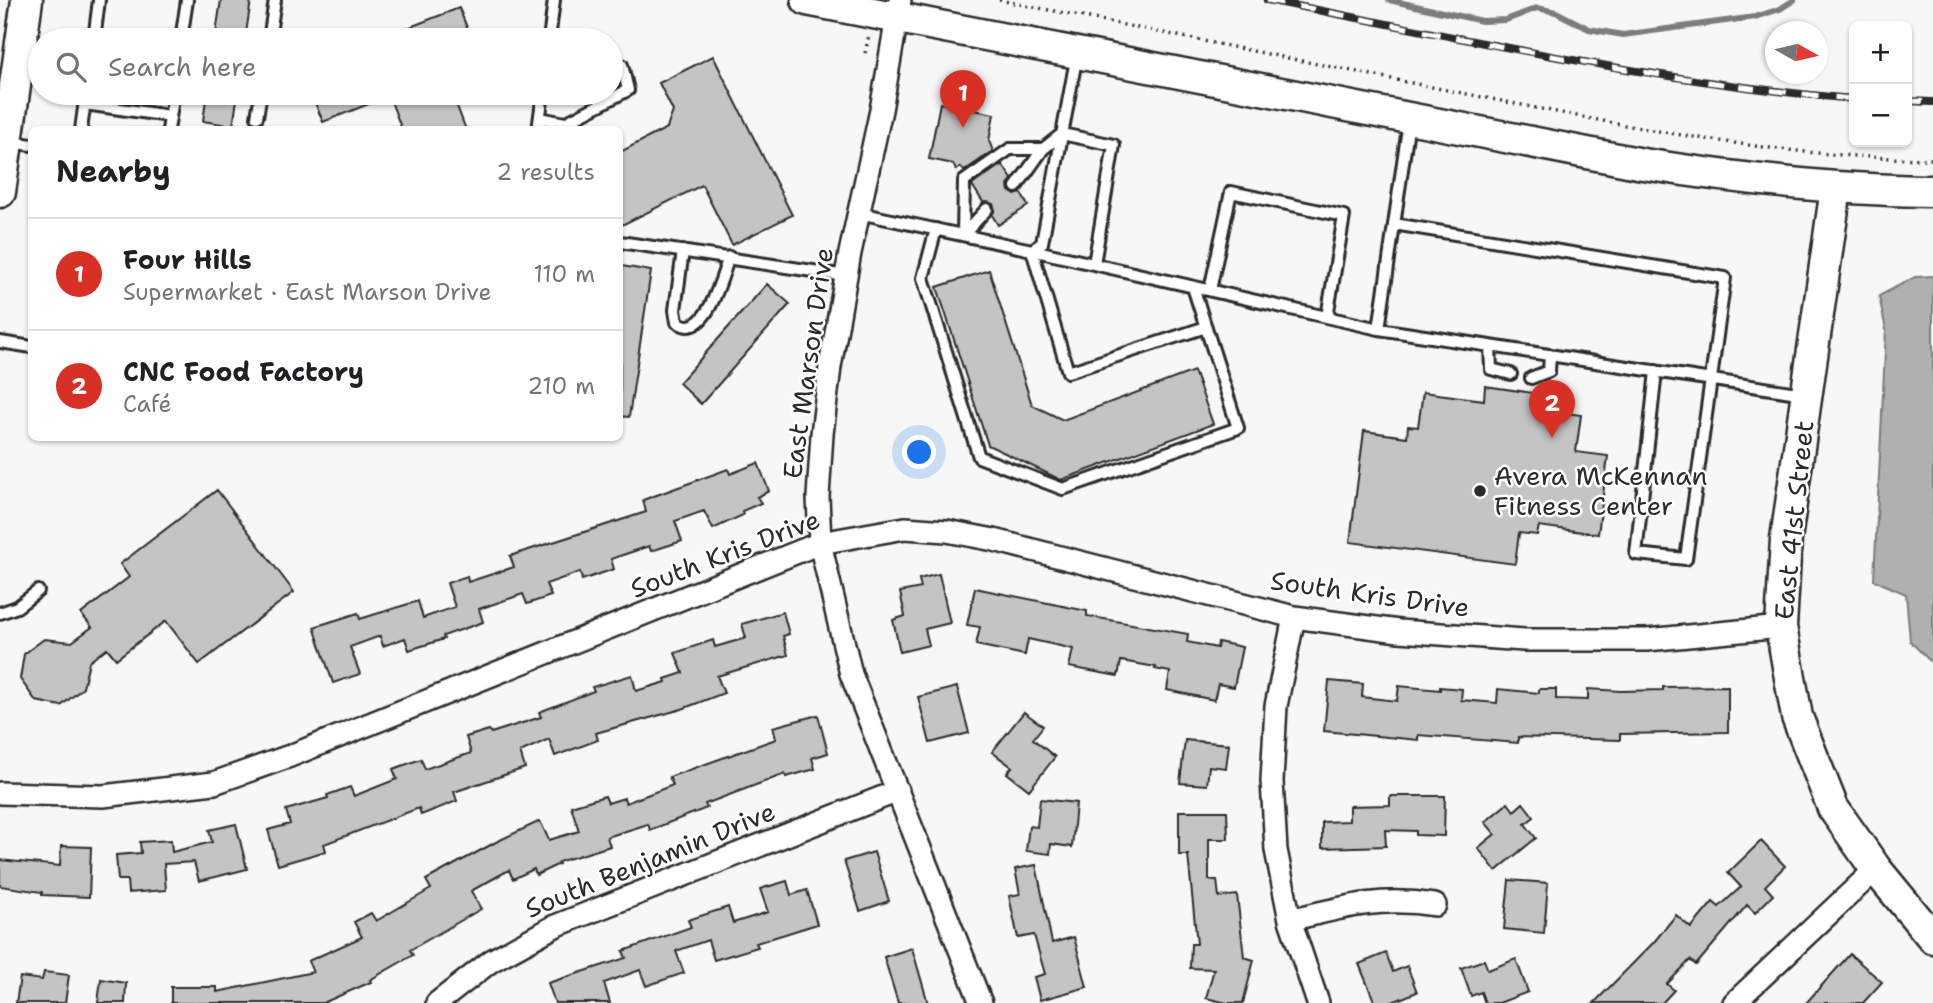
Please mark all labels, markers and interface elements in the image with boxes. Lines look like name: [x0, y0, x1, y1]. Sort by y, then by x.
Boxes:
north arrow: [1765, 21, 1828, 84]
map controls: [1849, 21, 1912, 147]
button: +: [1849, 21, 1912, 84]
search box: [28, 28, 623, 105]
icon: search: [52, 48, 90, 86]
text: Search here: [108, 49, 257, 84]
pin: 1: [940, 70, 986, 128]
button: −: [1849, 84, 1912, 147]
text: Nearby: [56, 151, 171, 192]
text: 2 results: [496, 157, 595, 187]
text: Four Hills: [123, 242, 252, 277]
street label: East Marson Drive: [774, 245, 841, 481]
text: 1: [74, 259, 84, 289]
text: 110 m: [533, 259, 595, 289]
text: Supermarket · East Marson Drive: [123, 277, 491, 307]
text: CNC Food Factory: [123, 354, 364, 389]
text: 2: [71, 371, 87, 401]
text: 210 m: [527, 371, 595, 401]
pin: 2: [1529, 380, 1575, 438]
text: Café: [123, 389, 171, 419]
street label: East 41st Street: [1766, 419, 1821, 621]
your location: [902, 435, 936, 469]
place label: Avera McKennan Fitness Center: [1494, 458, 1707, 523]
marker: Avera McKennan Fitness Center: [1472, 483, 1488, 499]
street label: South Kris Drive: [625, 501, 825, 606]
street label: South Kris Drive: [1268, 562, 1472, 625]
street label: South Benjamin Drive: [520, 793, 780, 926]

